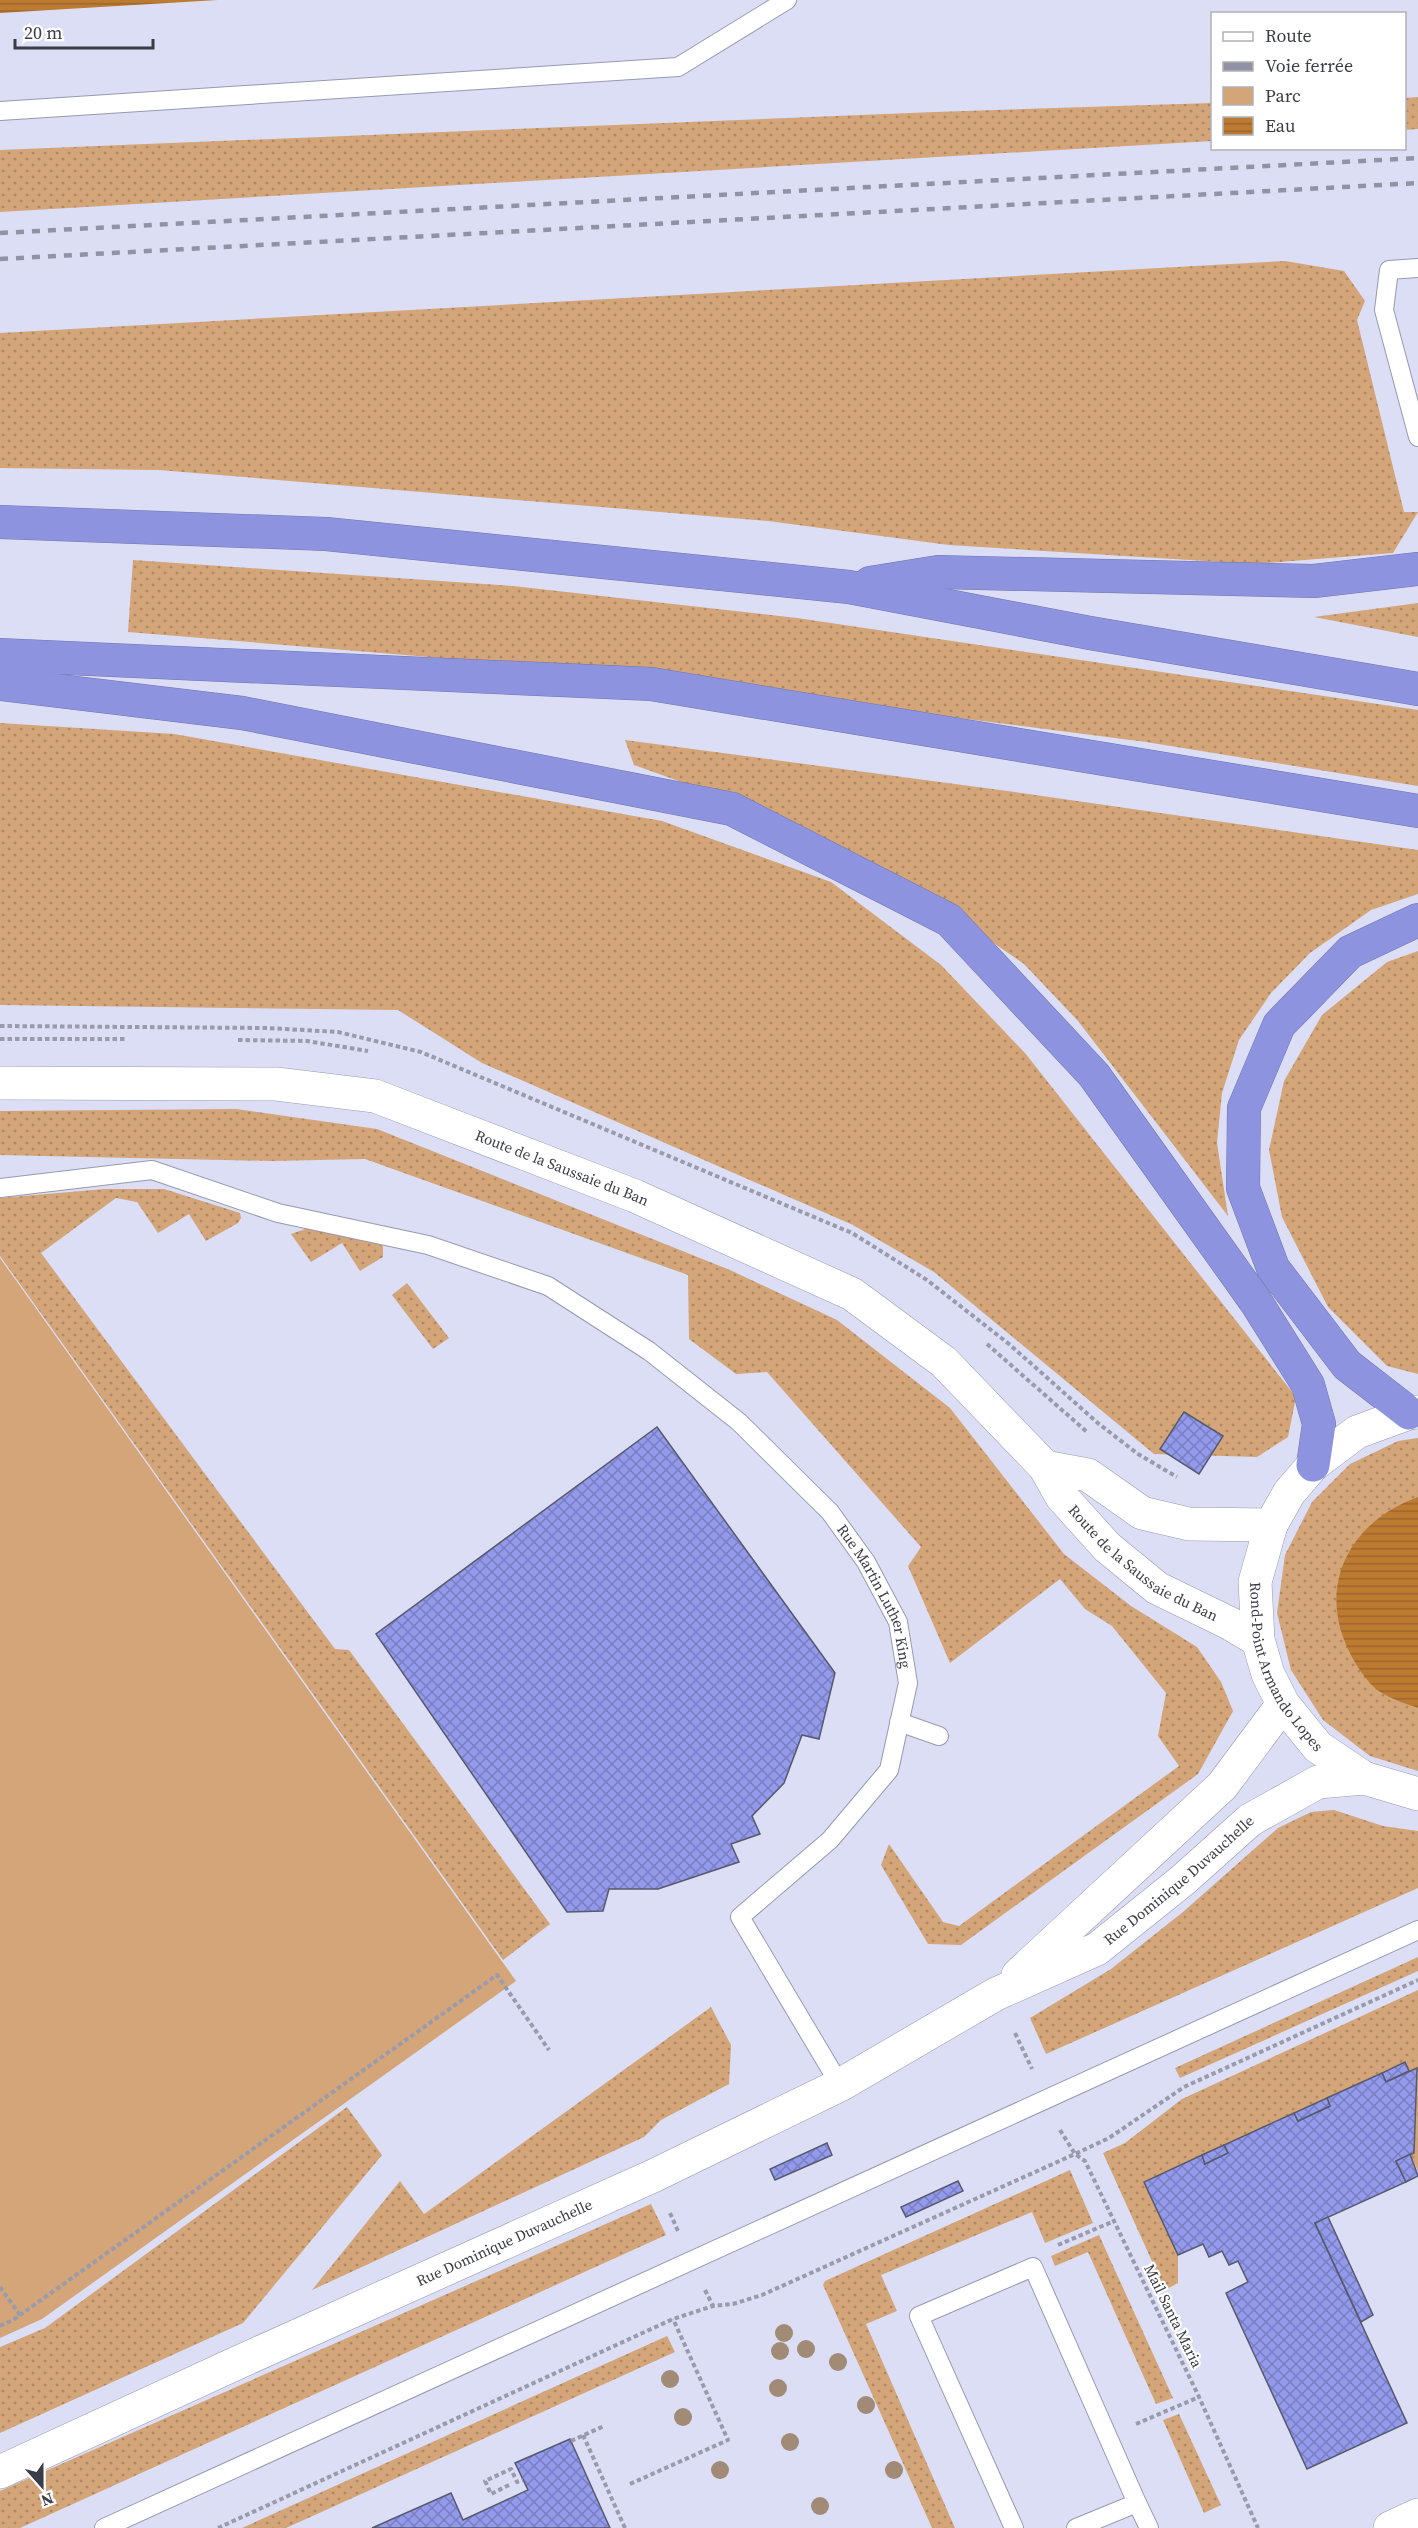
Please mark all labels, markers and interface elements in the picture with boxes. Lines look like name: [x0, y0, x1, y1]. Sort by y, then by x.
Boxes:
scale bar: [15, 12, 153, 50]
legend: [1211, 12, 1406, 150]
text: 20 m: [24, 20, 62, 45]
text: Route: [1265, 23, 1312, 48]
text: Voie ferrée: [1265, 53, 1353, 78]
text: Parc: [1265, 83, 1301, 108]
text: Eau: [1265, 113, 1296, 138]
street label: Route de la Saussaie du Ban: [472, 1124, 652, 1211]
street label: Route de la Saussaie du Ban: [1064, 1500, 1222, 1626]
street label: Rue Martin Luther King: [832, 1520, 916, 1670]
street label: Rond-Point Armando Lopes: [1245, 1581, 1328, 1756]
street label: Rue Dominique Duvauchelle: [1099, 1810, 1259, 1950]
street label: Rue Dominique Duvauchelle: [413, 2193, 596, 2291]
street label: Mail Santa Maria: [1139, 2260, 1208, 2371]
north arrow: [12, 2456, 72, 2516]
text: N: [38, 2488, 57, 2512]

